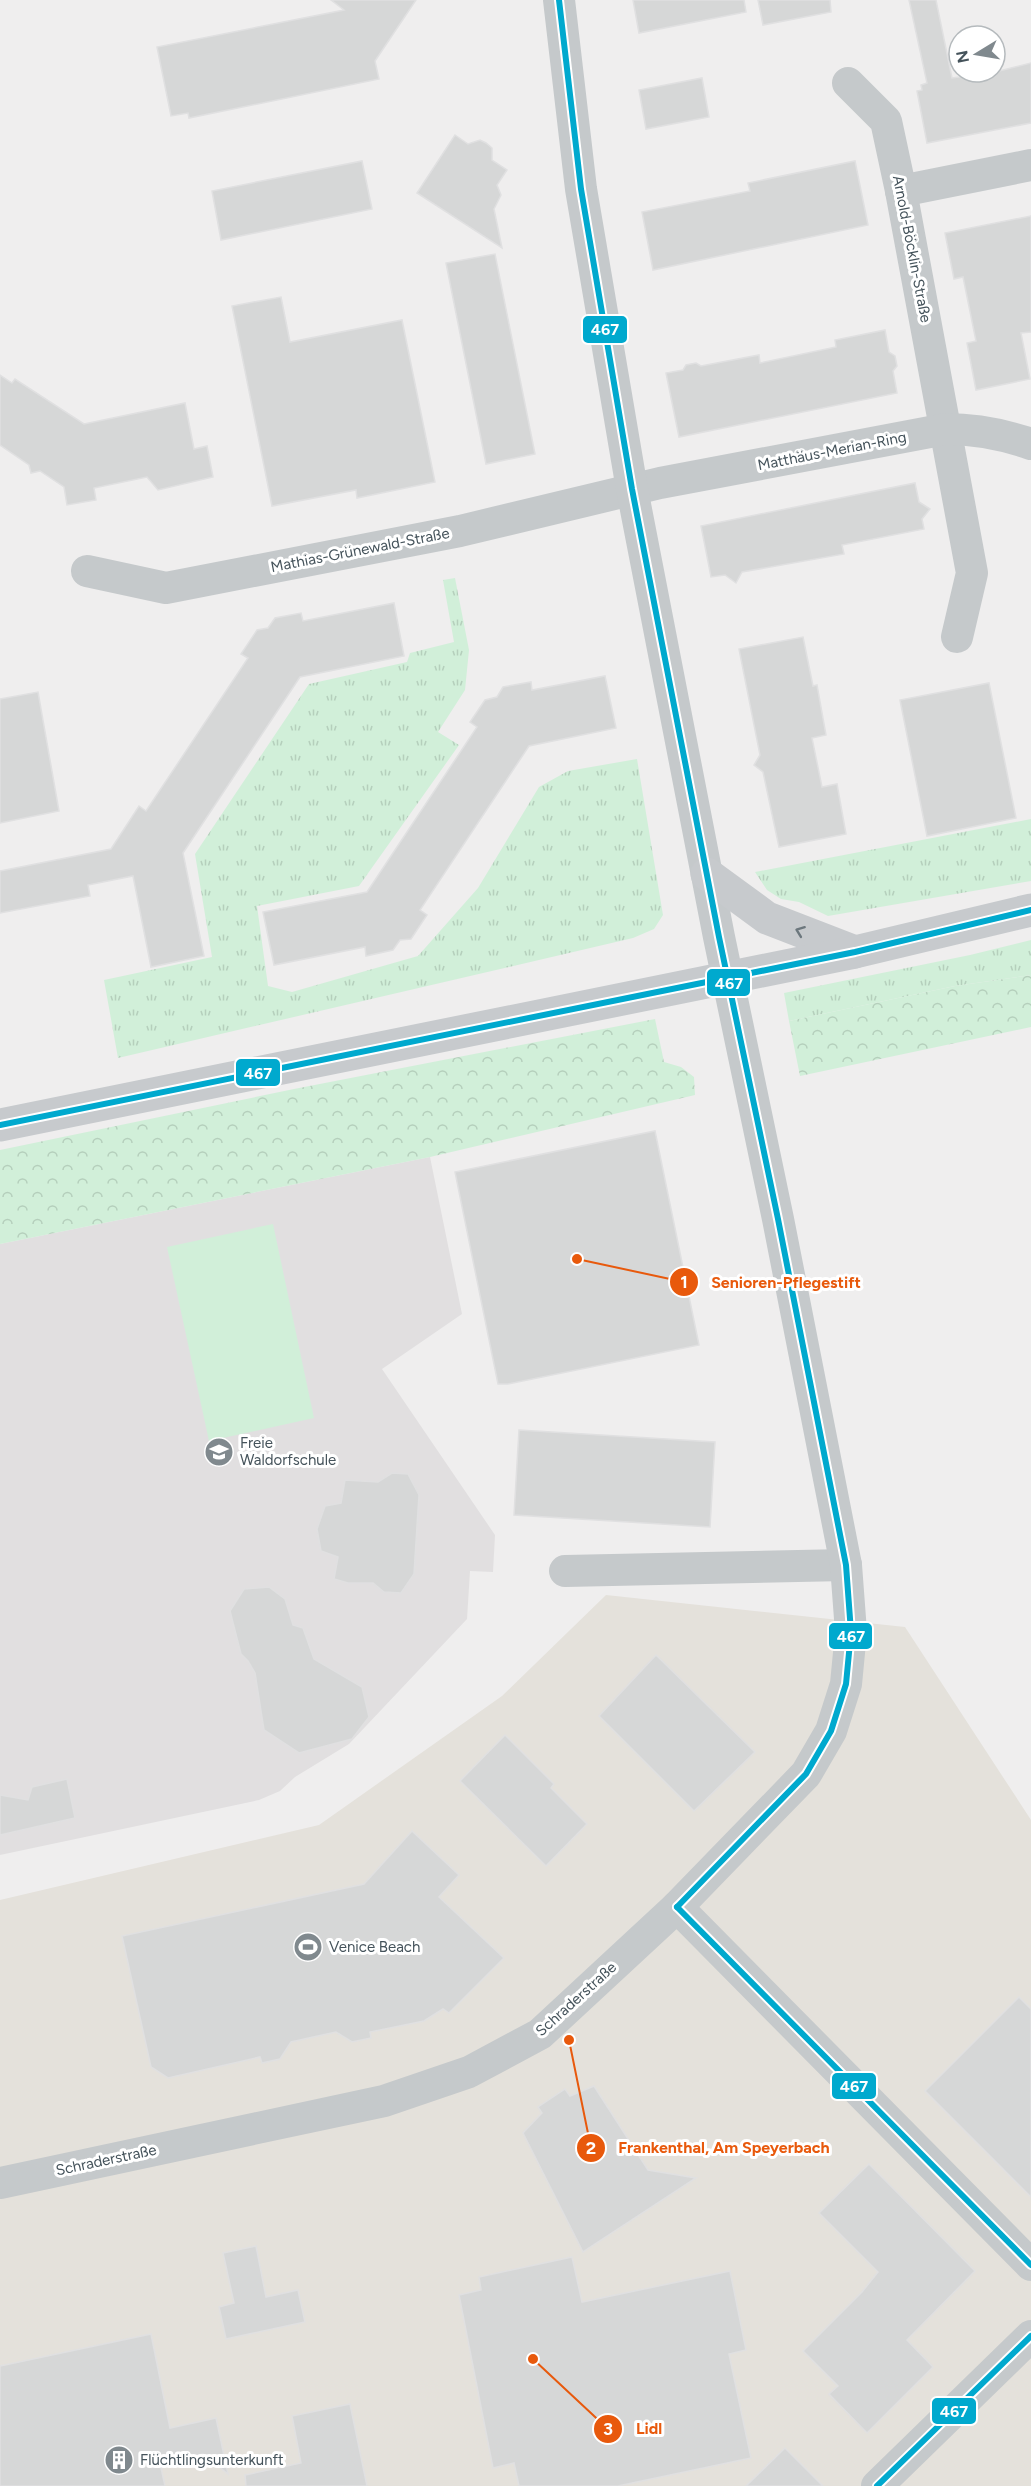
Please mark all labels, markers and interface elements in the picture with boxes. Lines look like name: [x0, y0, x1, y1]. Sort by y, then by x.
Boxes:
north arrow: [947, 24, 1007, 84]
text: N: [952, 49, 973, 65]
street label: Arnold-Böcklin-Straße: [889, 174, 935, 324]
line badge: 467: [582, 315, 628, 344]
text: 467: [591, 320, 619, 339]
street label: Matthäus-Merian-Ring: [756, 428, 908, 474]
street label: Mathias-Grünewald-Straße: [269, 524, 451, 576]
one-way arrow: [795, 926, 806, 938]
line badge: 467: [706, 968, 751, 997]
text: 467: [715, 974, 743, 993]
line badge: 467: [235, 1058, 281, 1087]
text: 467: [244, 1064, 272, 1083]
callout: Senioren-Pflegestift: [669, 1265, 873, 1299]
text: 1: [680, 1271, 688, 1293]
text: Senioren-Pflegestift: [711, 1273, 861, 1292]
place label: Freie Waldorfschule: [240, 1434, 336, 1469]
school or university icon: Freie Waldorfschule: [203, 1436, 235, 1468]
line badge: 467: [828, 1622, 873, 1650]
text: 467: [837, 1627, 865, 1646]
sports icon: Venice Beach: [292, 1931, 324, 1963]
place label: Venice Beach: [329, 1938, 420, 1956]
street label: Schraderstraße: [532, 1958, 620, 2040]
line badge: 467: [831, 2072, 877, 2100]
text: 467: [840, 2077, 868, 2096]
callout: Frankenthal, Am Speyerbach: [576, 2131, 842, 2165]
text: 2: [586, 2137, 596, 2159]
text: Frankenthal, Am Speyerbach: [618, 2138, 830, 2157]
street label: Schraderstraße: [54, 2141, 158, 2179]
line badge: 467: [931, 2397, 977, 2425]
text: 467: [940, 2402, 968, 2421]
callout: Lidl: [593, 2412, 674, 2446]
text: 3: [603, 2418, 613, 2440]
text: Lidl: [636, 2419, 662, 2438]
building icon: Flüchtlingsunterkunft: [103, 2444, 135, 2476]
place label: Flüchtlingsunterkunft: [140, 2451, 284, 2469]

